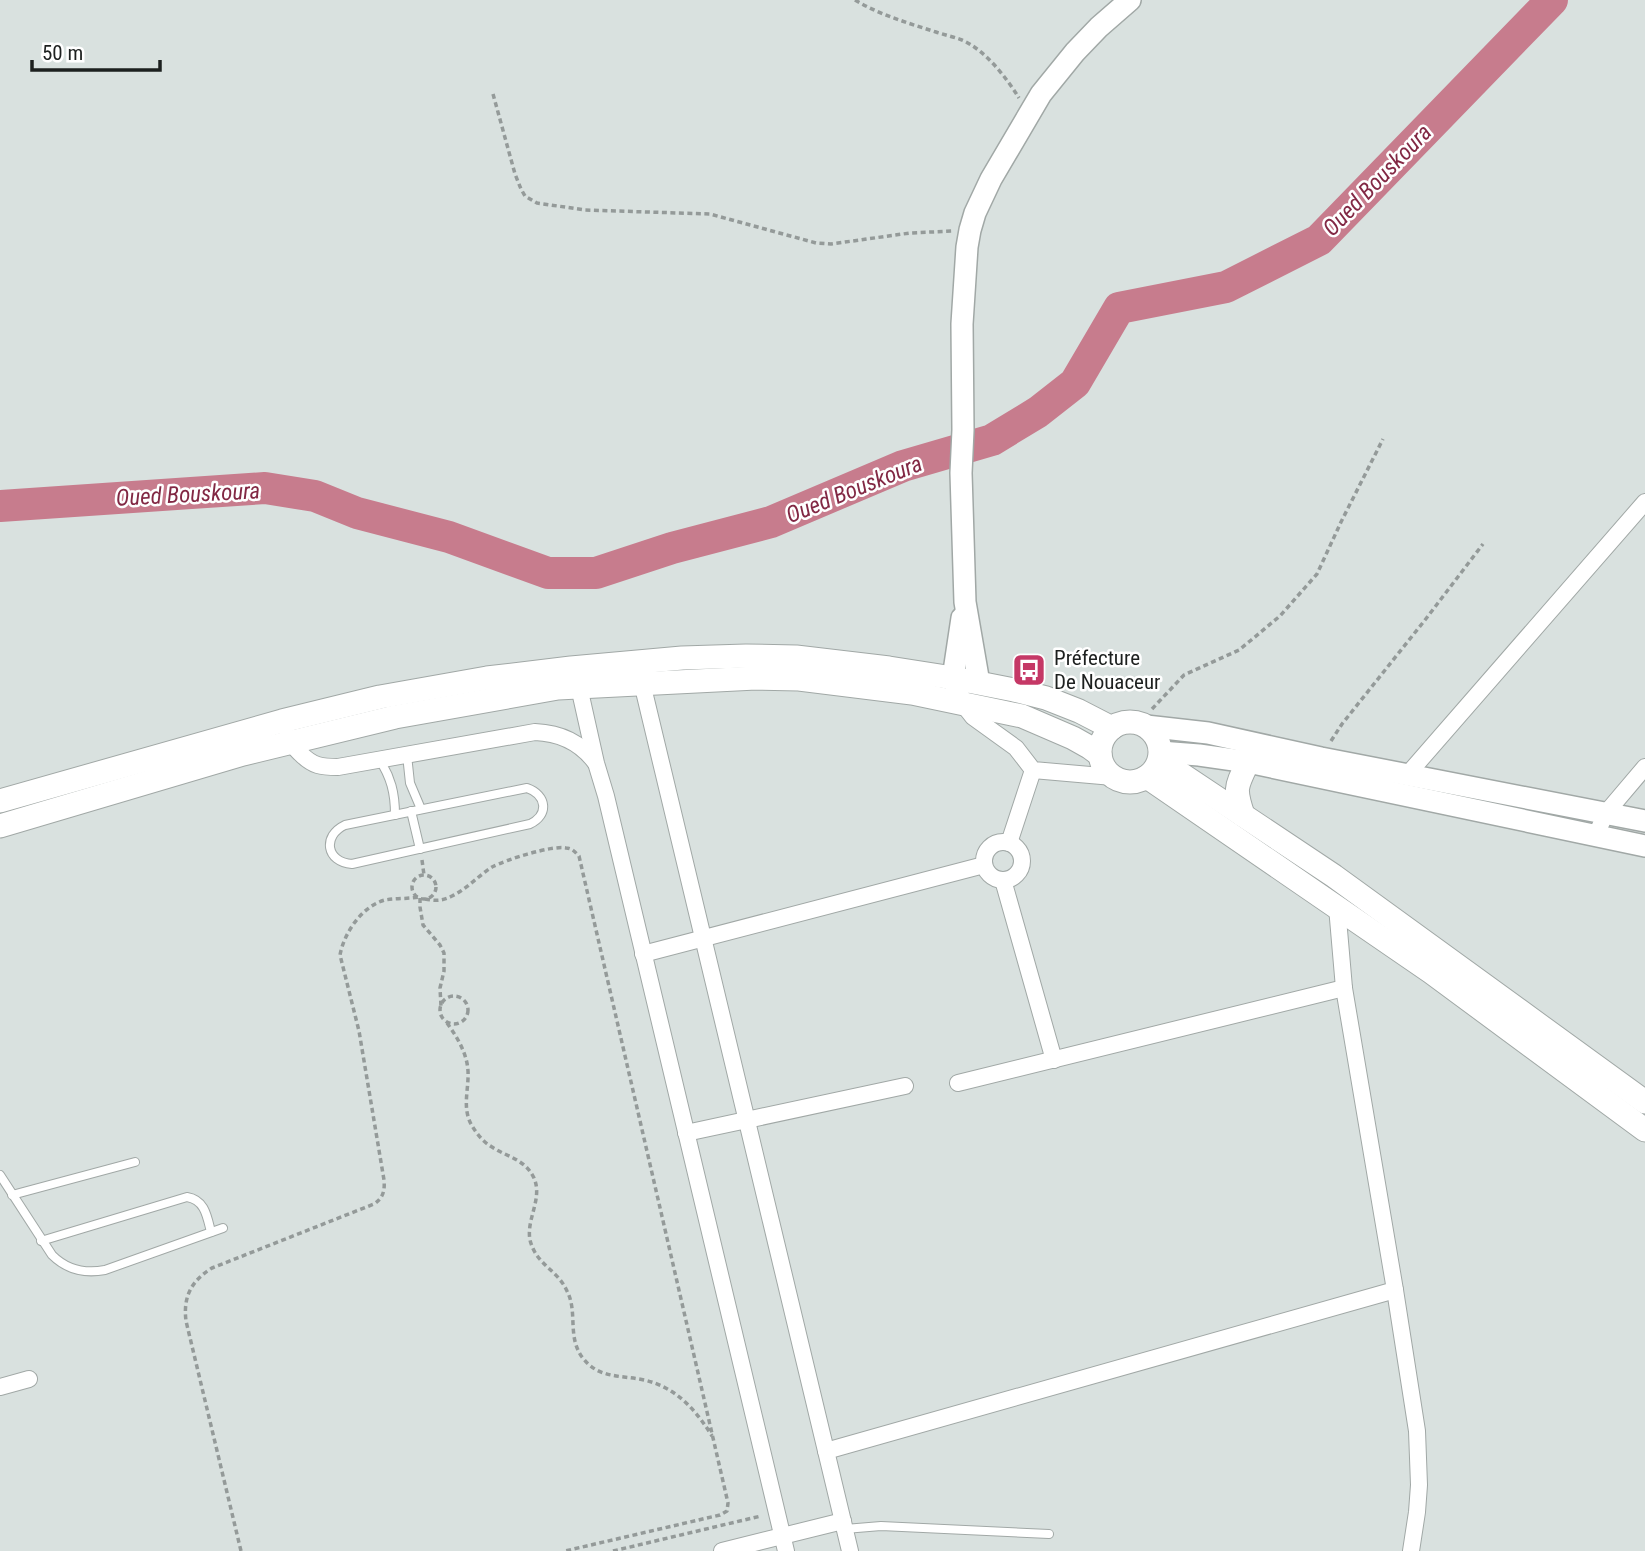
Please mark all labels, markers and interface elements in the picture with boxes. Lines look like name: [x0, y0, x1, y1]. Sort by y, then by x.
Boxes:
scale bar: [32, 28, 159, 72]
text: 50 m: [42, 41, 83, 65]
water label: Oued Bouskoura: [1318, 119, 1437, 242]
water label: Oued Bouskoura: [782, 450, 926, 529]
water label: Oued Bouskoura: [115, 477, 261, 512]
place label: Préfecture De Nouaceur: [1054, 646, 1161, 694]
bus stop icon: Préfecture De Nouaceur: [1010, 651, 1048, 689]

